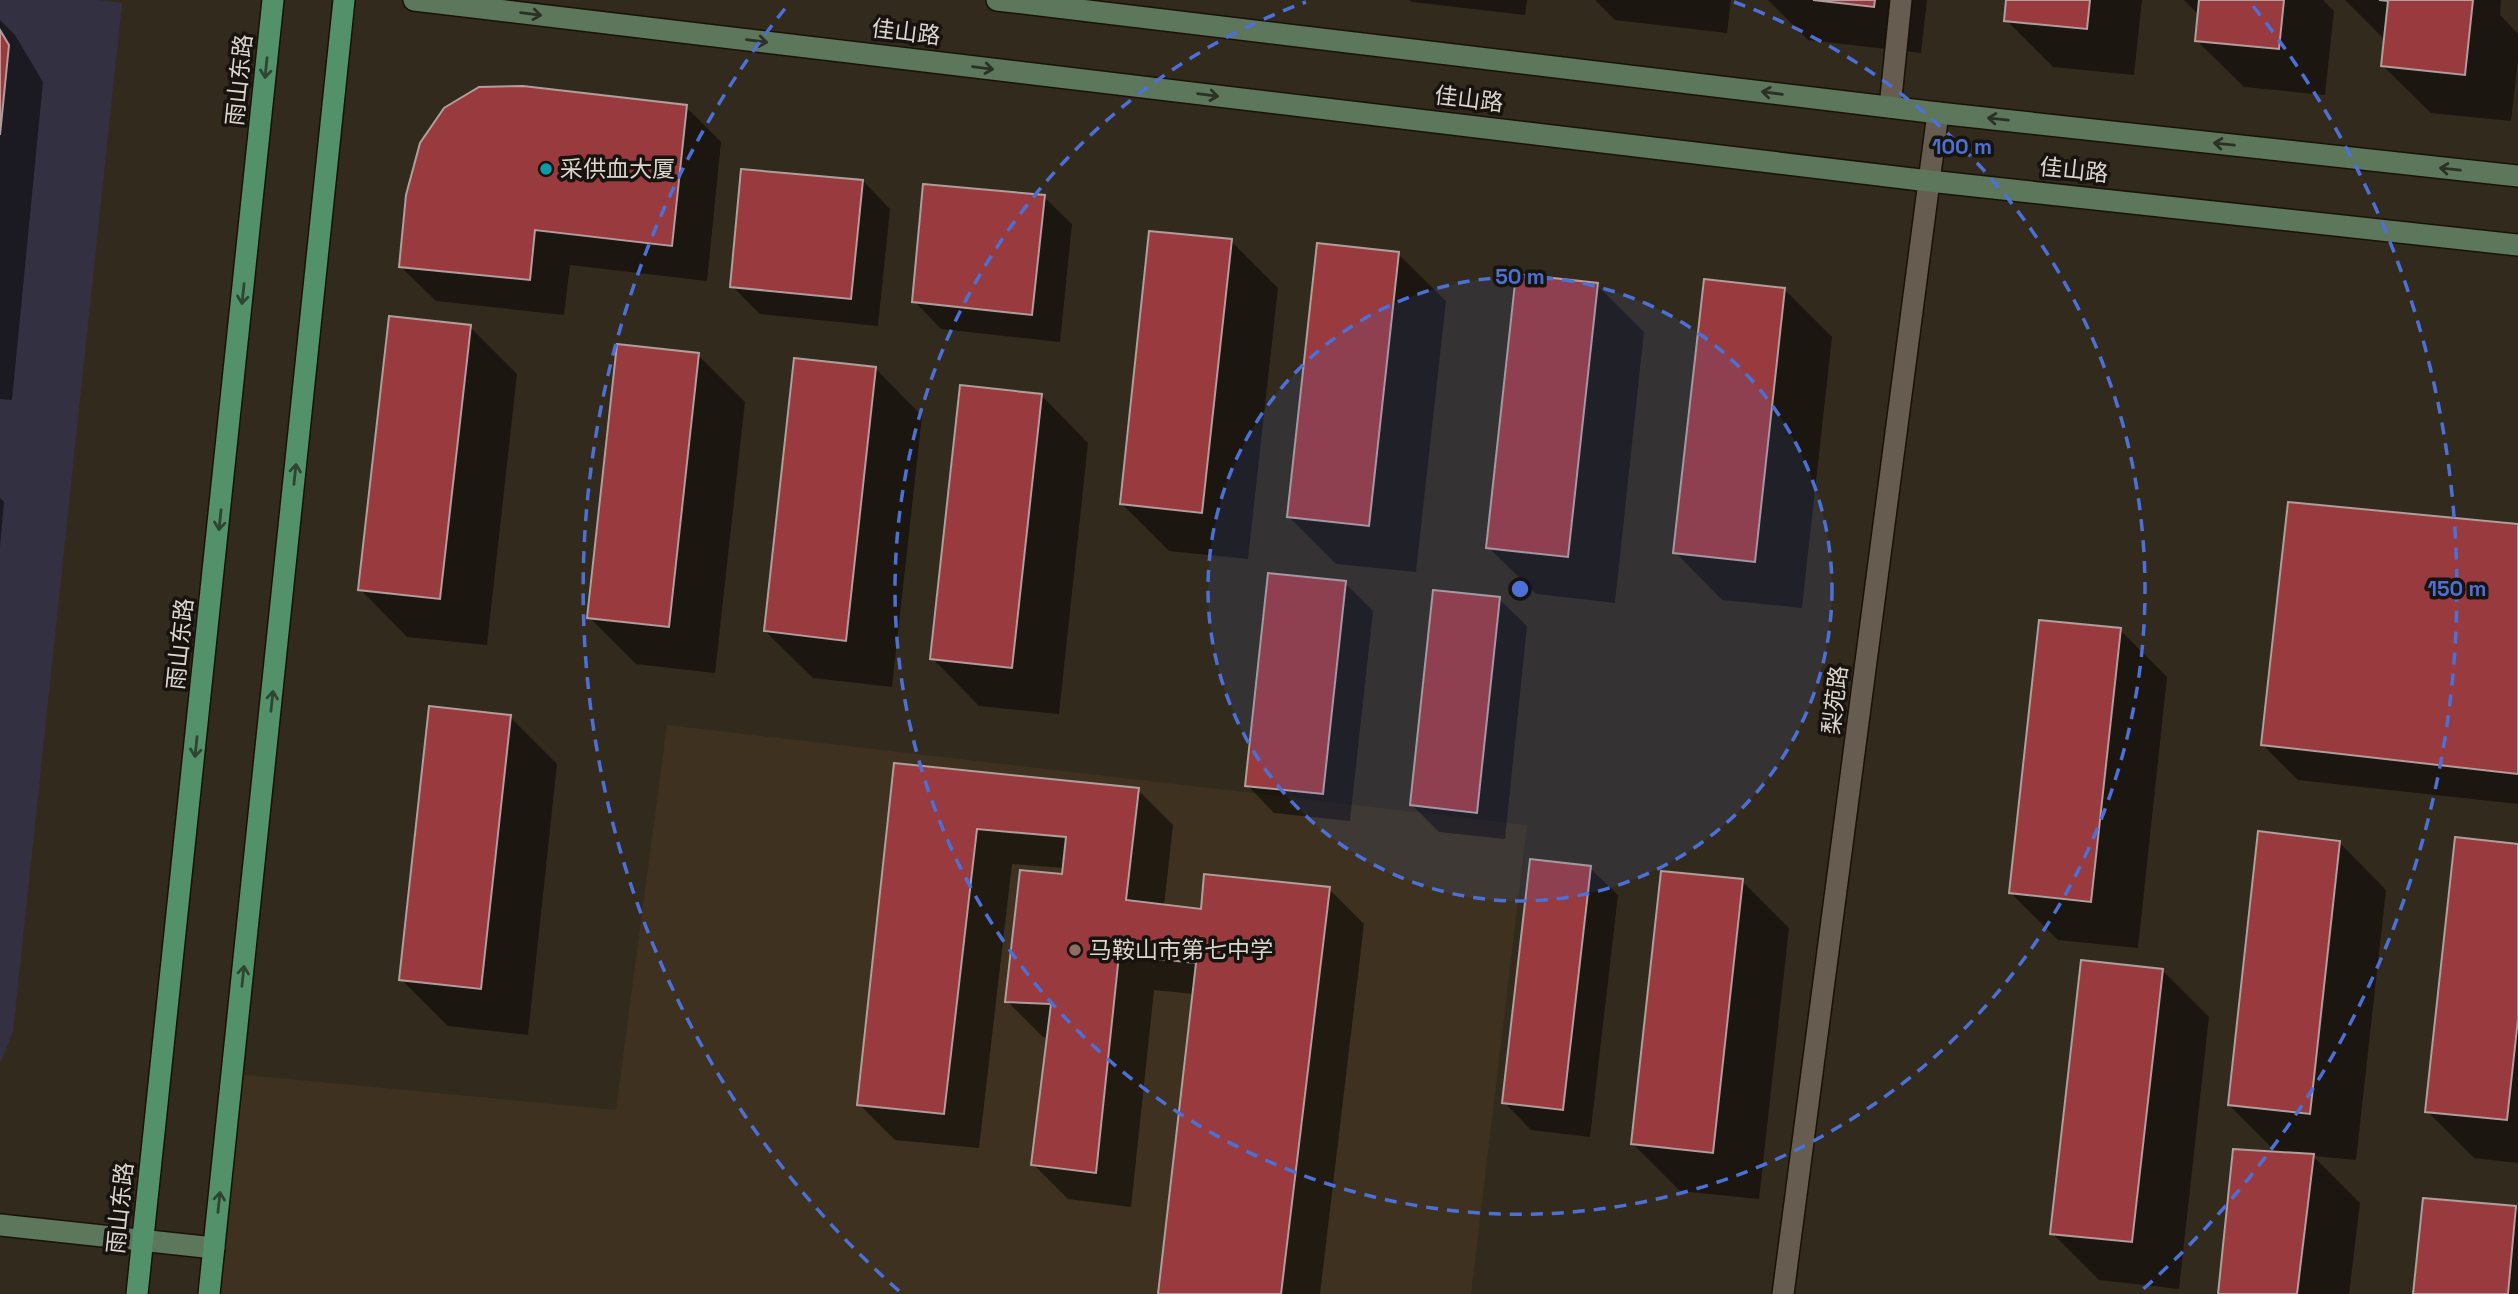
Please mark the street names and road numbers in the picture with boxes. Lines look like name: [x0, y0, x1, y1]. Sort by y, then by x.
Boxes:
street label: 佳山路: [870, 13, 942, 51]
street label: 雨山东路: [219, 33, 259, 127]
street label: 佳山路: [1433, 80, 1505, 118]
street label: 佳山路: [2038, 151, 2110, 189]
street label: 雨山东路: [160, 597, 200, 691]
street label: 梨苑路: [1816, 664, 1854, 736]
street label: 雨山东路: [100, 1161, 140, 1255]

